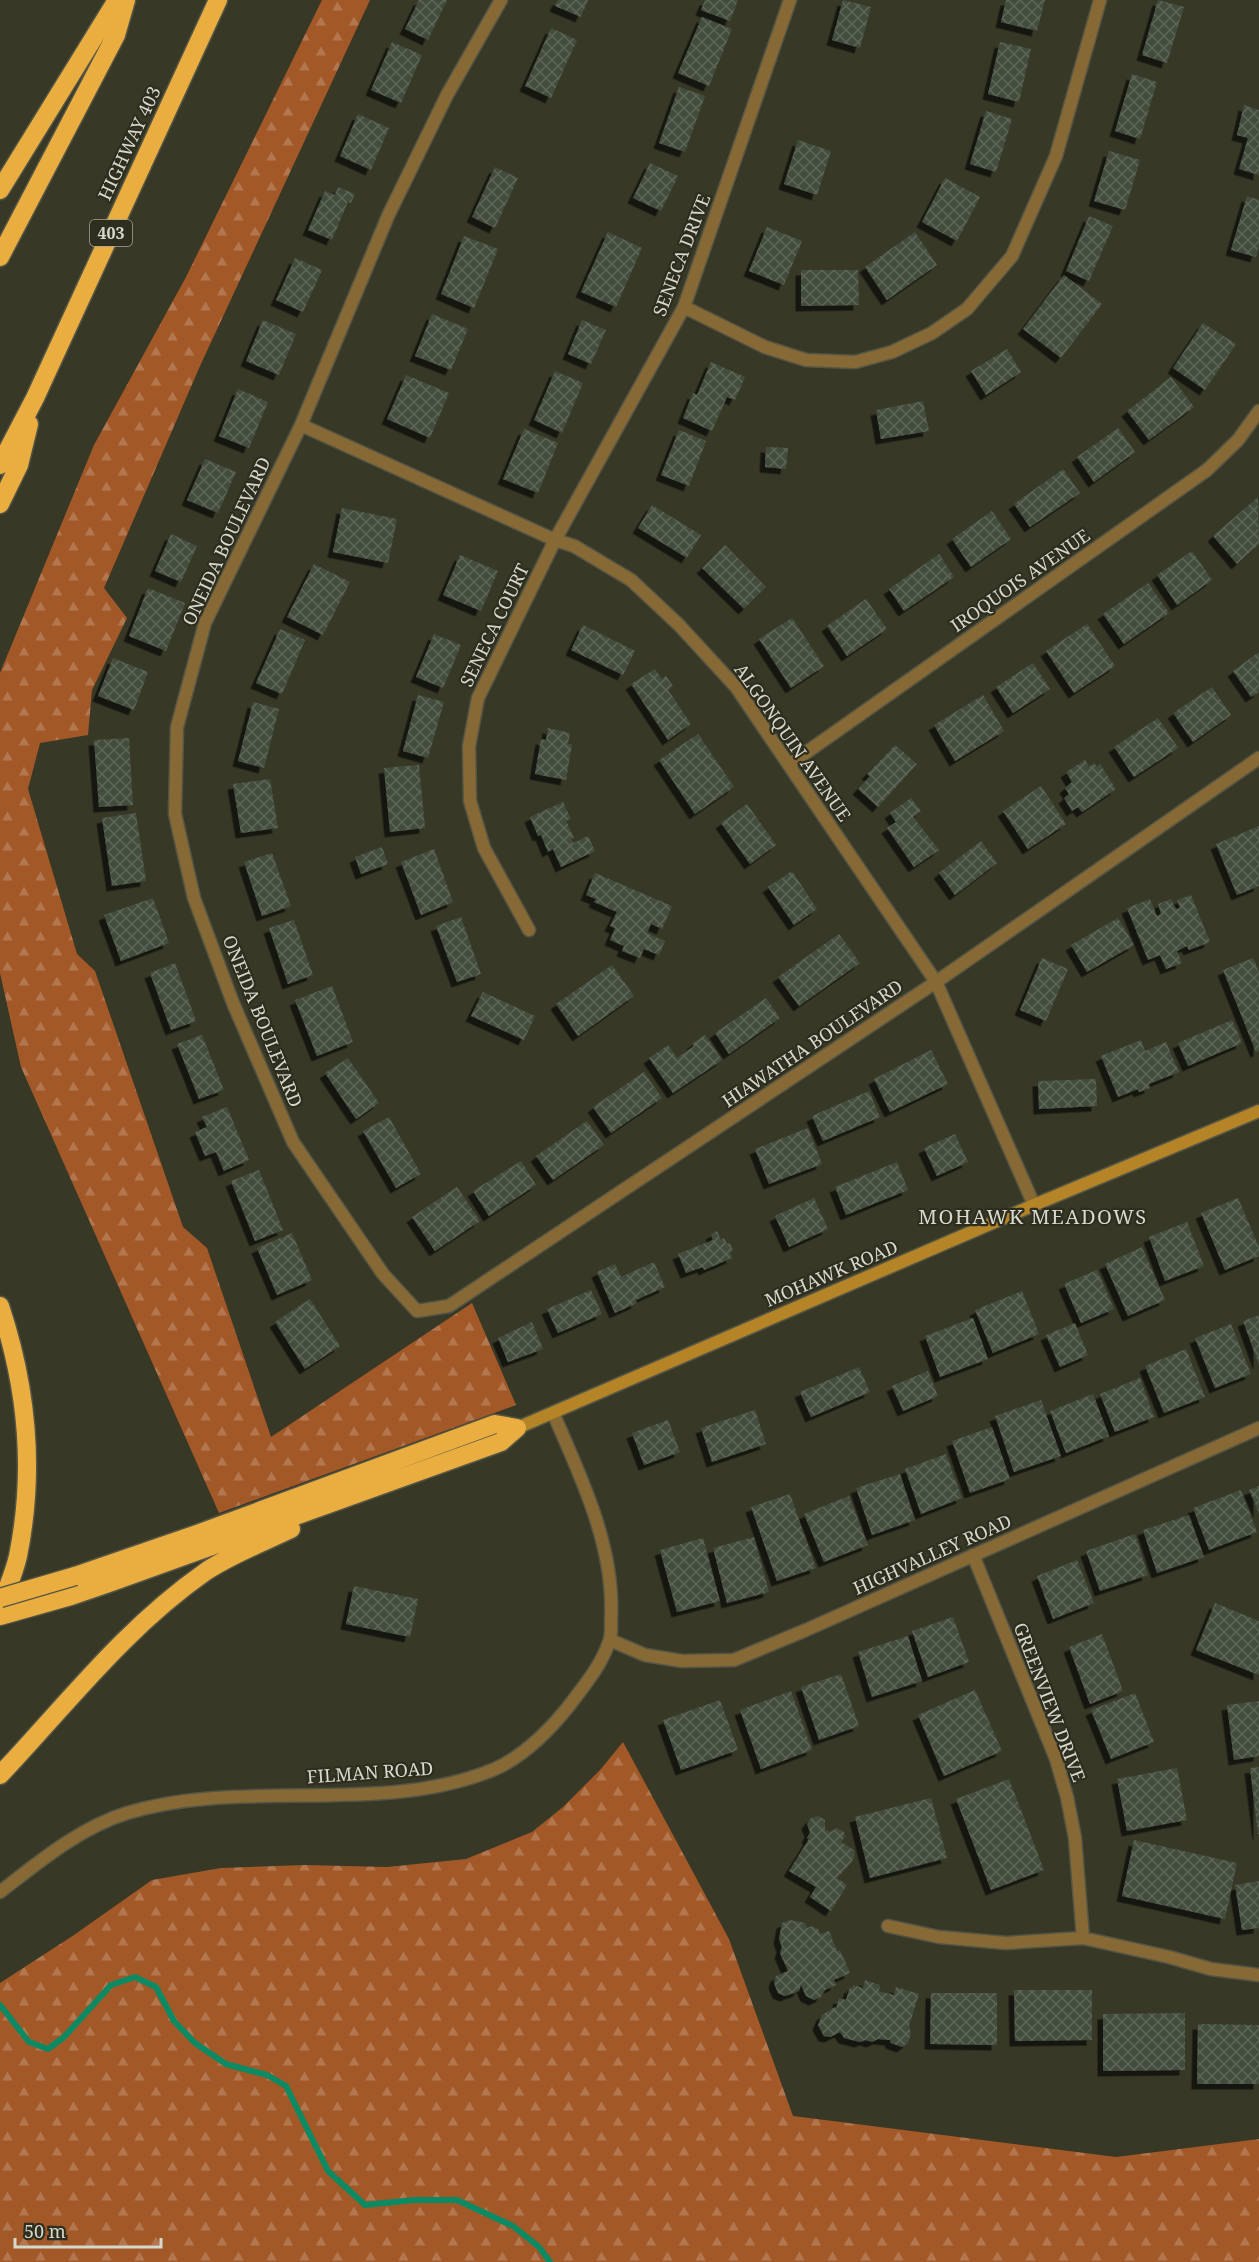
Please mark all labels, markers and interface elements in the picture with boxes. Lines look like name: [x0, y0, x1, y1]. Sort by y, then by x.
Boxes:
street label: HIGHWAY 403: [92, 82, 166, 204]
street label: SENECA DRIVE: [647, 190, 715, 320]
road number: 403: [90, 220, 132, 246]
street label: ONEIDA BOULEVARD: [176, 453, 276, 629]
street label: IROQUOIS AVENUE: [946, 523, 1094, 637]
street label: SENECA COURT: [454, 559, 534, 691]
street label: ALGONQUIN AVENUE: [729, 658, 857, 826]
street label: ONEIDA BOULEVARD: [218, 931, 308, 1111]
street label: HIAWATHA BOULEVARD: [717, 974, 907, 1112]
district label: MOHAWK MEADOWS: [918, 1203, 1148, 1230]
street label: MOHAWK ROAD: [761, 1234, 901, 1312]
street label: HIGHVALLEY ROAD: [849, 1508, 1015, 1600]
street label: GREENVIEW DRIVE: [1009, 1619, 1091, 1785]
street label: FILMAN ROAD: [306, 1756, 434, 1788]
scale bar: [15, 2211, 160, 2249]
text: 50 m: [24, 2219, 66, 2243]

